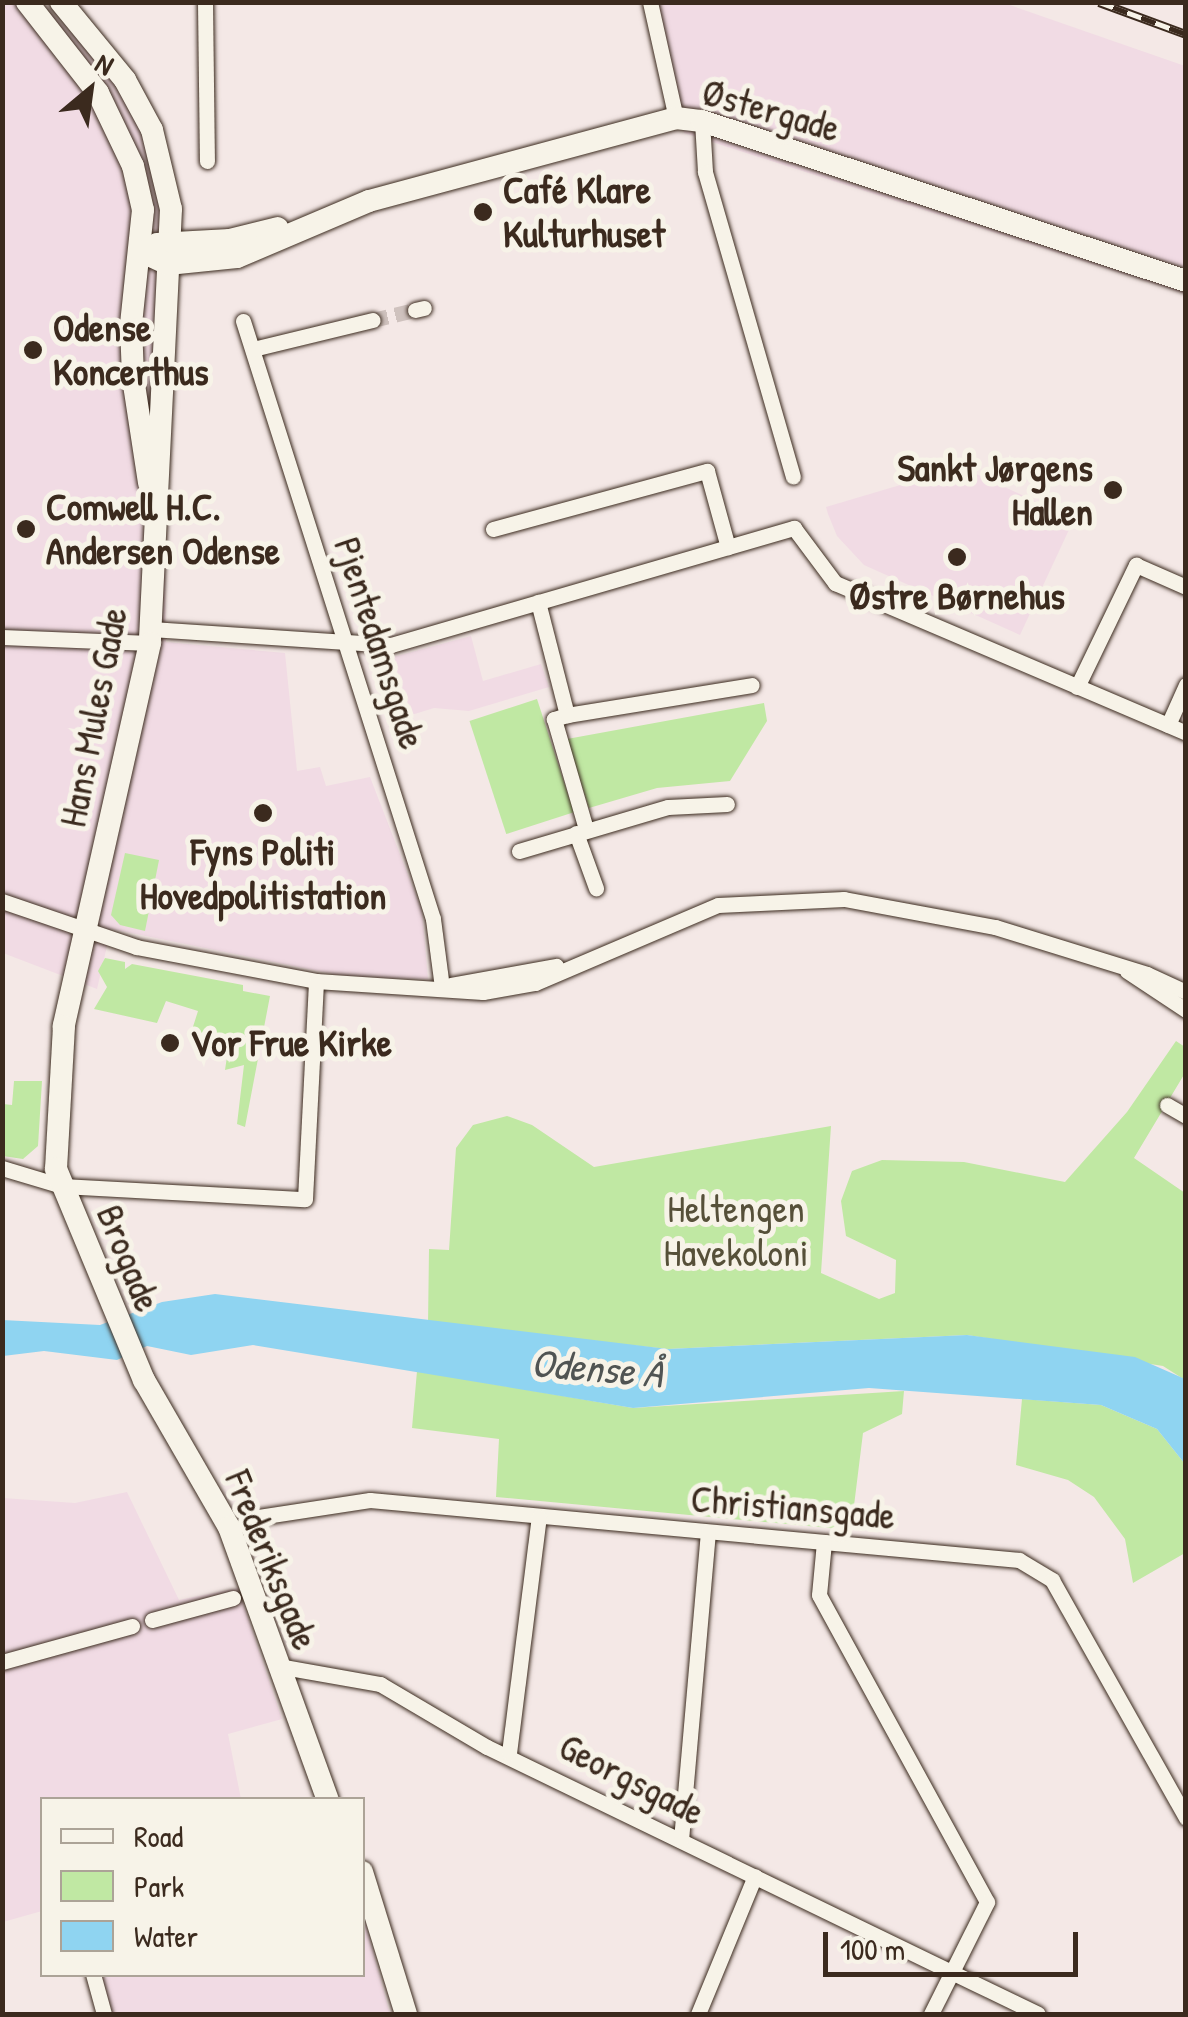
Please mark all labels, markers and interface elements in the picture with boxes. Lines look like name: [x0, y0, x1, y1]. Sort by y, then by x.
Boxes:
north arrow: [40, 40, 140, 140]
text: N: [89, 44, 120, 84]
street label: Østergade: [697, 69, 845, 151]
place label: Café Klare Kulturhuset: [503, 167, 665, 256]
marker: Café Klare Kulturhuset: [472, 201, 494, 223]
place label: Odense Koncerthus: [53, 305, 209, 394]
marker: Odense Koncerthus: [22, 339, 44, 361]
place label: Sankt Jørgens Hallen: [897, 445, 1093, 534]
marker: Sankt Jørgens Hallen: [1102, 479, 1124, 501]
place label: Comwell H.C. Andersen Odense: [46, 484, 280, 574]
marker: Comwell H.C. Andersen Odense: [15, 518, 37, 540]
street label: Pjentedamsgade: [324, 532, 436, 754]
marker: Østre Børnehus: [946, 546, 968, 568]
place label: Østre Børnehus: [849, 573, 1065, 619]
street label: Hans Mules Gade: [49, 603, 137, 831]
marker: Fyns Politi Hovedpolitistation: [252, 802, 274, 824]
place label: Fyns Politi Hovedpolitistation: [140, 829, 386, 918]
place label: Vor Frue Kirke: [190, 1020, 392, 1066]
marker: Vor Frue Kirke: [159, 1032, 181, 1054]
park label: Heltengen Havekoloni: [663, 1186, 809, 1276]
street label: Brogade: [87, 1198, 171, 1318]
water label: Odense Å: [529, 1337, 665, 1397]
street label: Frederiksgade: [215, 1464, 329, 1656]
street label: Christiansgade: [689, 1475, 897, 1539]
street label: Georgsgade: [552, 1723, 712, 1835]
legend: [40, 1797, 365, 1977]
text: Road: [134, 1816, 183, 1856]
text: Park: [134, 1866, 184, 1906]
scale bar: [828, 1912, 1083, 1974]
text: Water: [134, 1916, 198, 1956]
text: 100 m: [840, 1929, 905, 1969]

